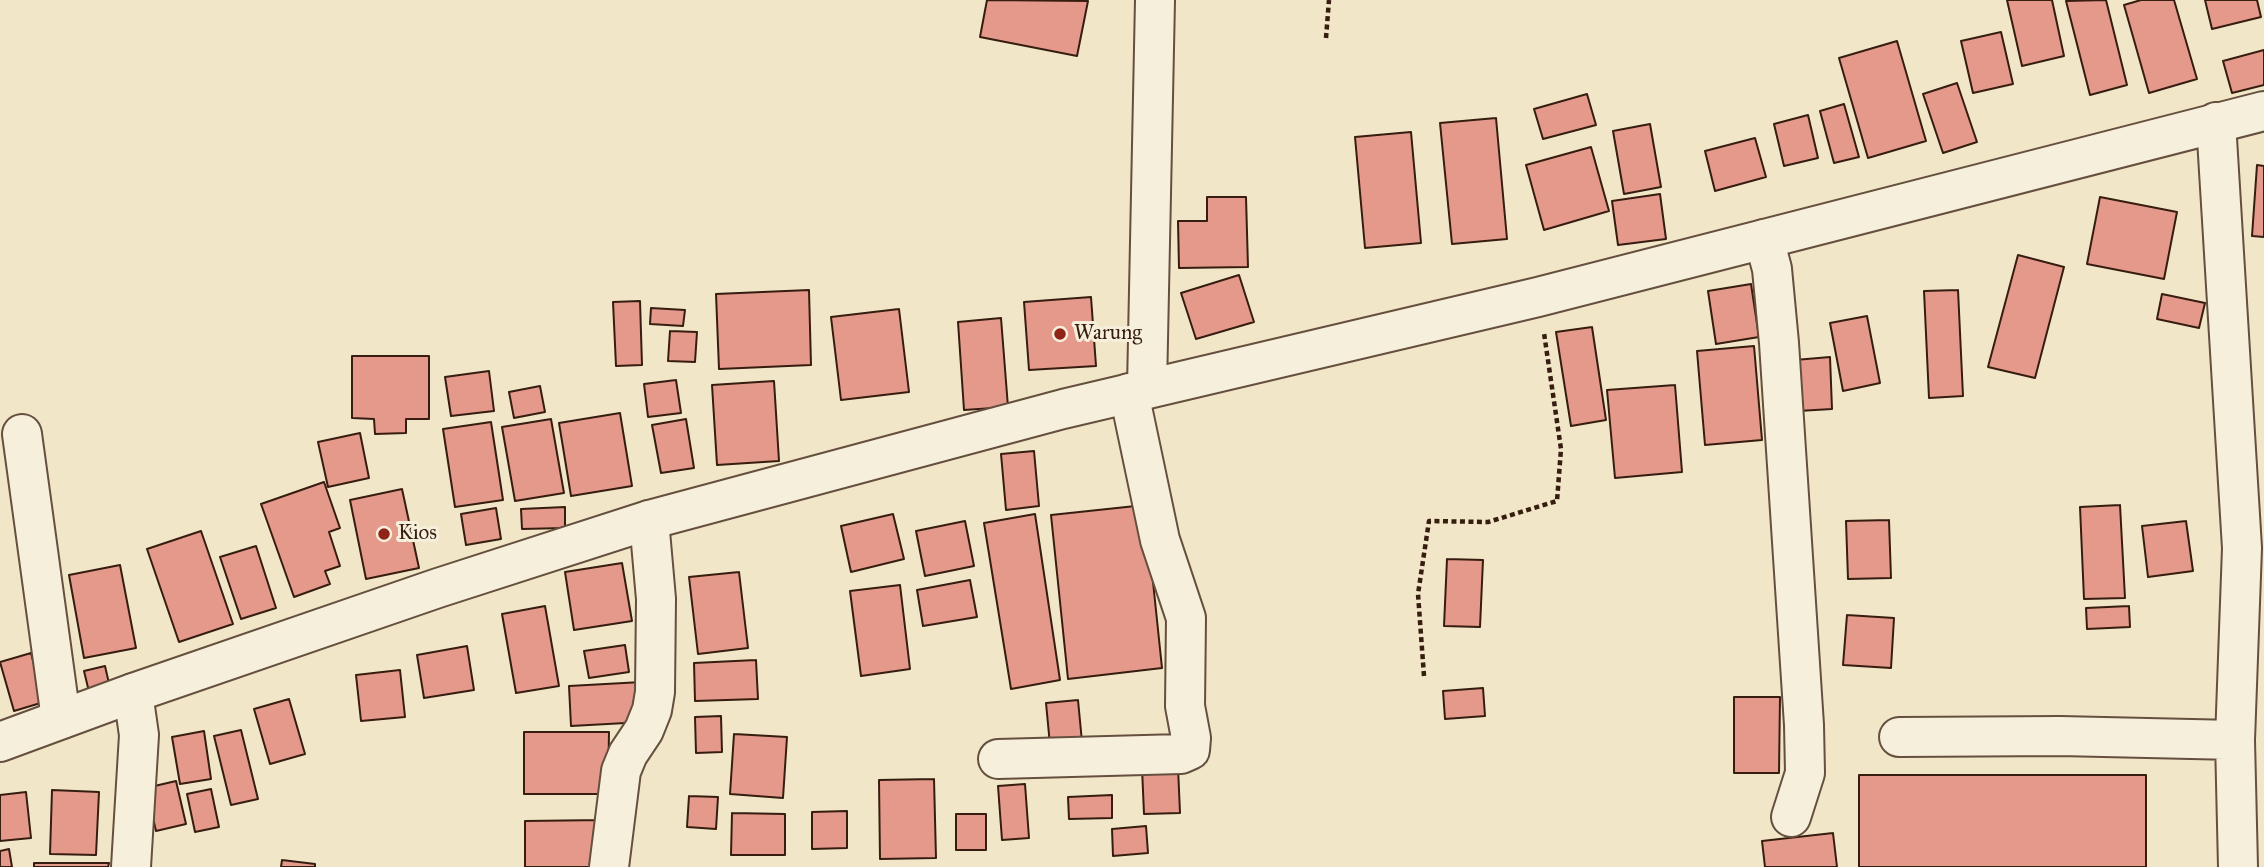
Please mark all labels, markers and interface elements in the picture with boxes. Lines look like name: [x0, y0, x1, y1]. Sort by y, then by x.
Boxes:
place label: Warung: [1074, 321, 1142, 347]
marker: Warung: [1052, 326, 1068, 342]
place label: Kios: [398, 521, 437, 547]
marker: Kios: [376, 526, 392, 542]

